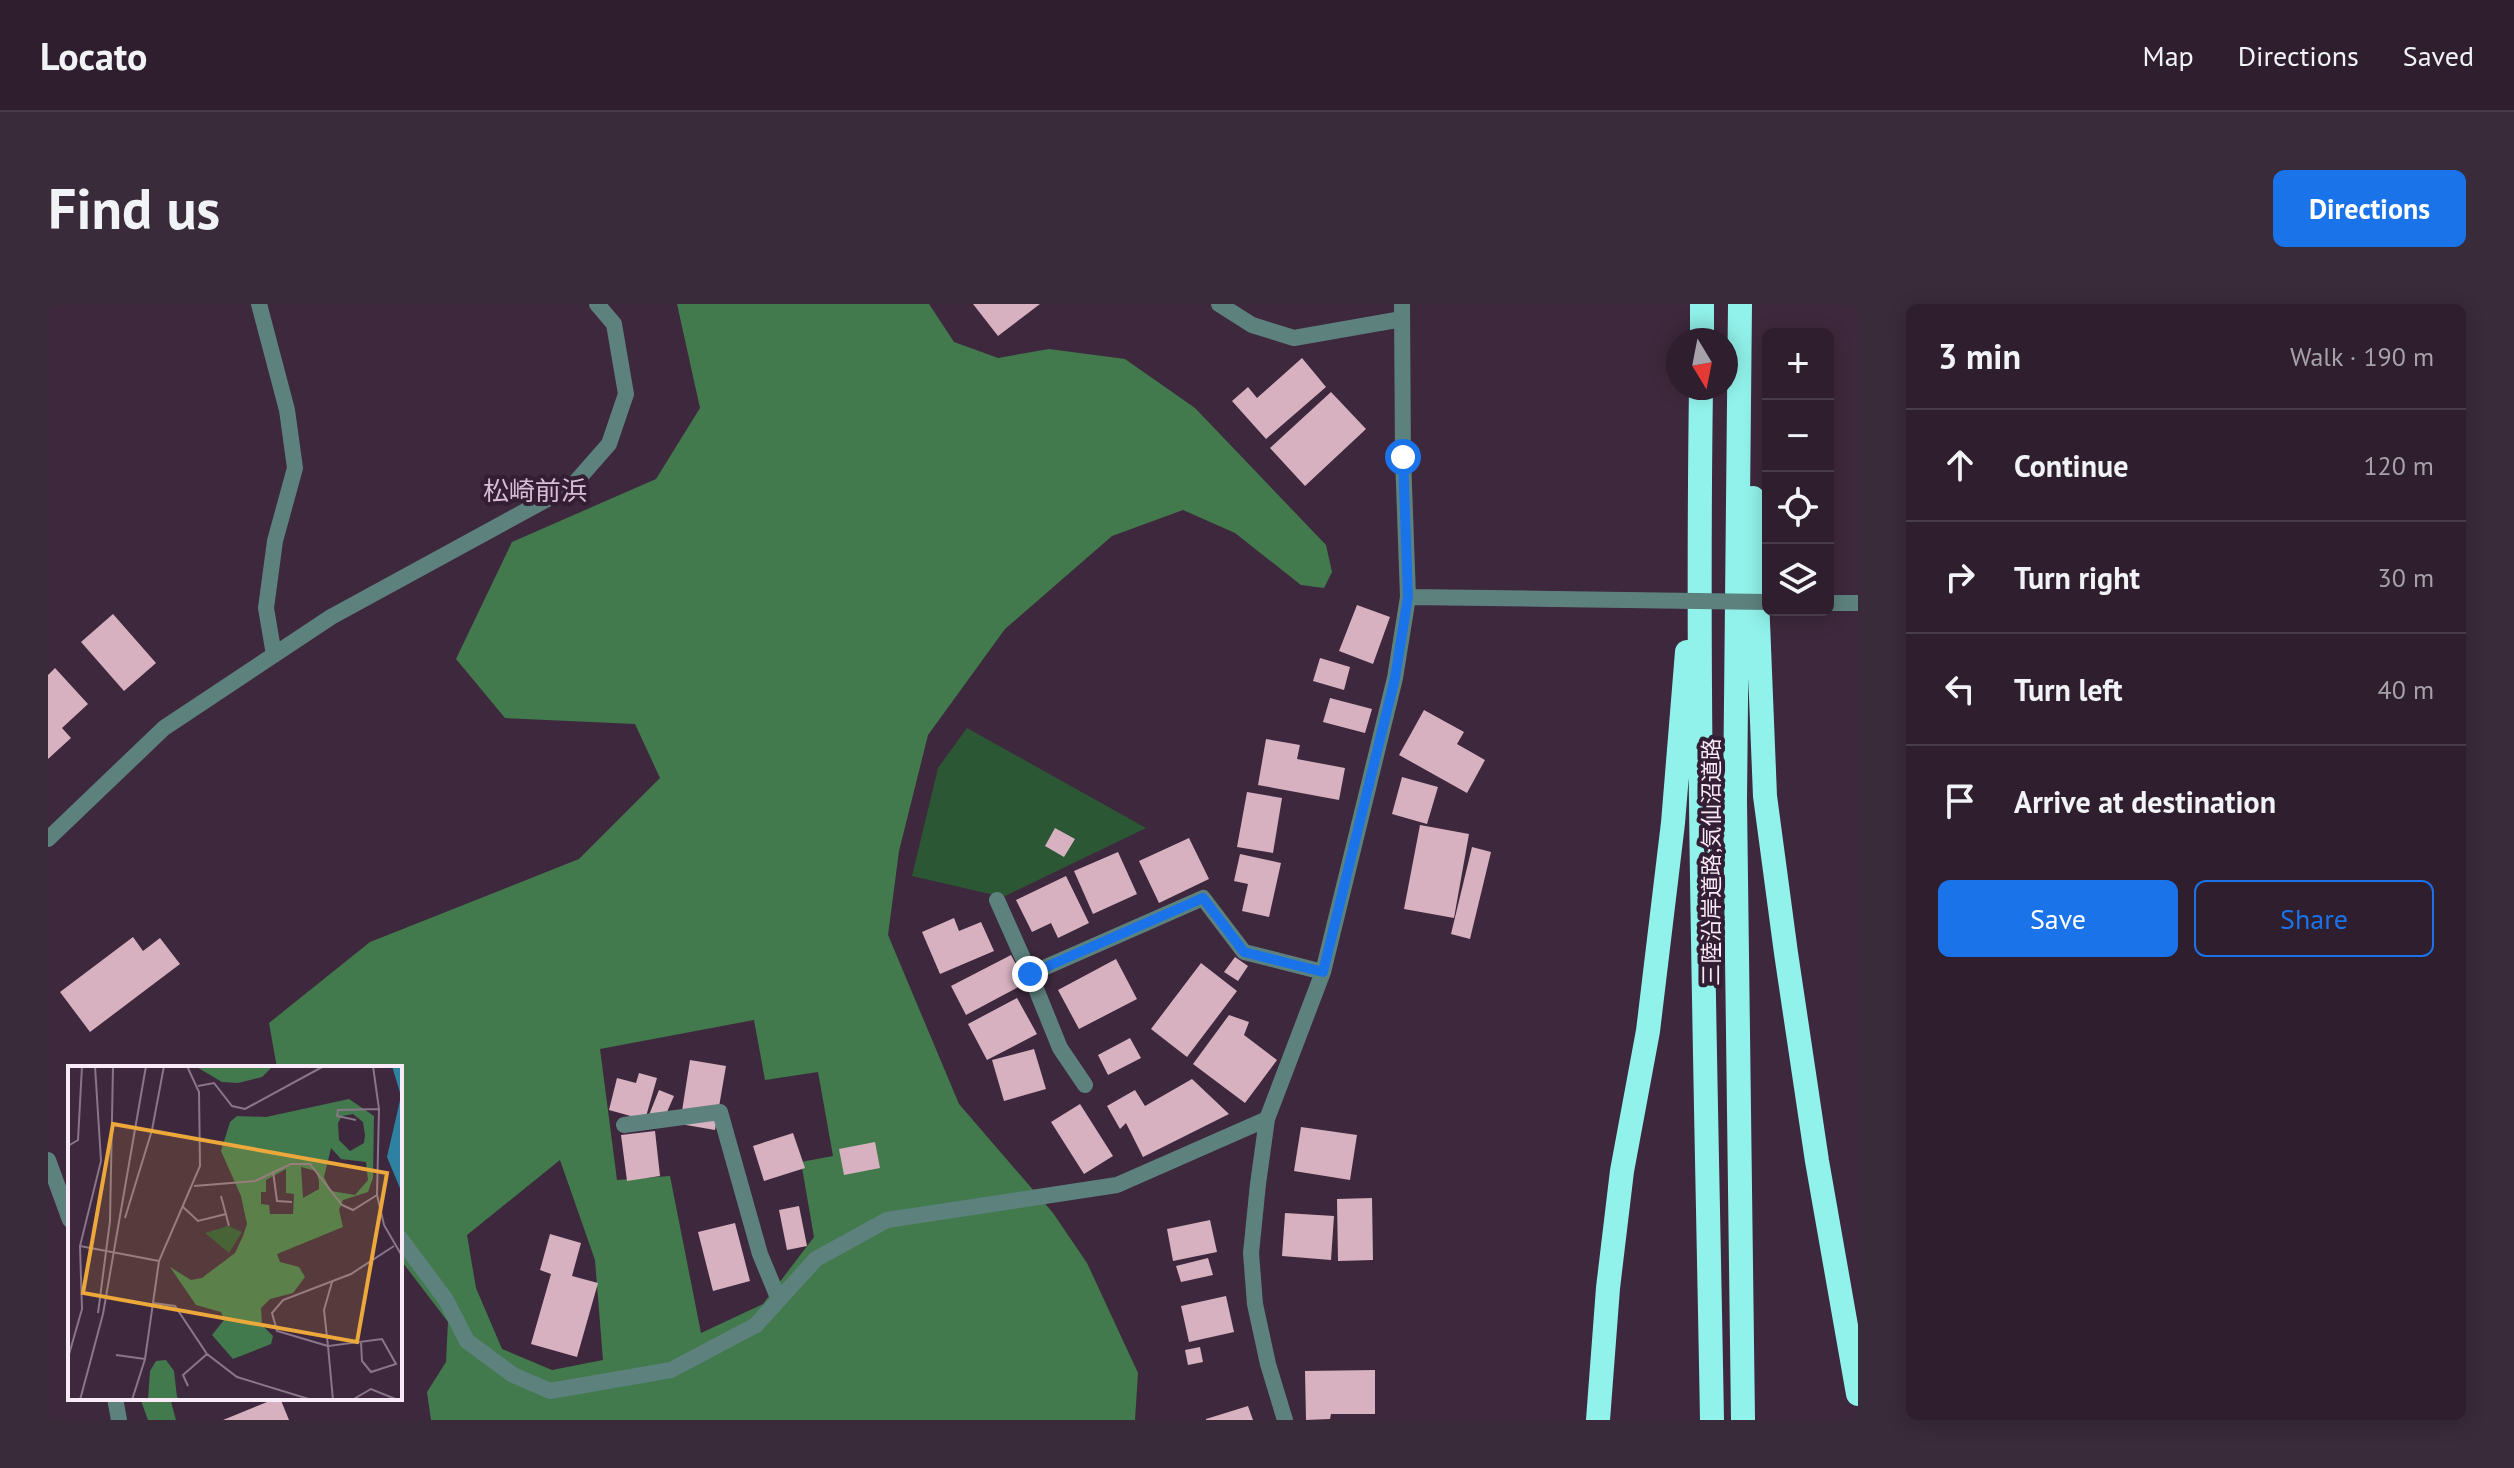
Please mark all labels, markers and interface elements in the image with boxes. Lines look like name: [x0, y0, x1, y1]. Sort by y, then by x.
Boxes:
text: Locato: [40, 31, 147, 80]
text: Map: [2143, 37, 2194, 74]
text: Directions: [2238, 37, 2359, 74]
text: Saved: [2403, 37, 2474, 74]
button: Directions: [2273, 170, 2466, 247]
text: Find us: [48, 172, 220, 244]
north arrow: [1666, 328, 1738, 400]
map controls: [1762, 328, 1834, 616]
button: +: [1762, 328, 1834, 400]
text: 3 min: [1938, 334, 2021, 378]
text: Walk · 190 m: [2290, 340, 2434, 373]
button: −: [1762, 400, 1834, 472]
route start: [1385, 439, 1421, 475]
icon: ahead: [1938, 443, 1982, 487]
text: Continue: [2014, 446, 2128, 485]
text: 120 m: [2363, 449, 2434, 482]
button: locate: [1762, 472, 1834, 544]
district label: 松崎前浜: [483, 474, 587, 507]
button: layers: [1762, 544, 1834, 616]
icon: right: [1938, 555, 1982, 599]
text: Turn right: [2014, 558, 2140, 597]
text: 30 m: [2378, 561, 2434, 594]
icon: left: [1938, 667, 1982, 711]
text: Turn left: [2014, 670, 2122, 709]
text: 40 m: [2378, 673, 2434, 706]
street label: 三陸沿岸道路;気仙沼道路: [1697, 738, 1725, 986]
icon: arrive: [1938, 779, 1982, 823]
text: Arrive at destination: [2014, 782, 2276, 821]
button: Save: [1938, 880, 2178, 957]
button: Share: [2194, 880, 2434, 957]
route end: [1012, 956, 1048, 992]
inset map: [68, 1066, 402, 1400]

